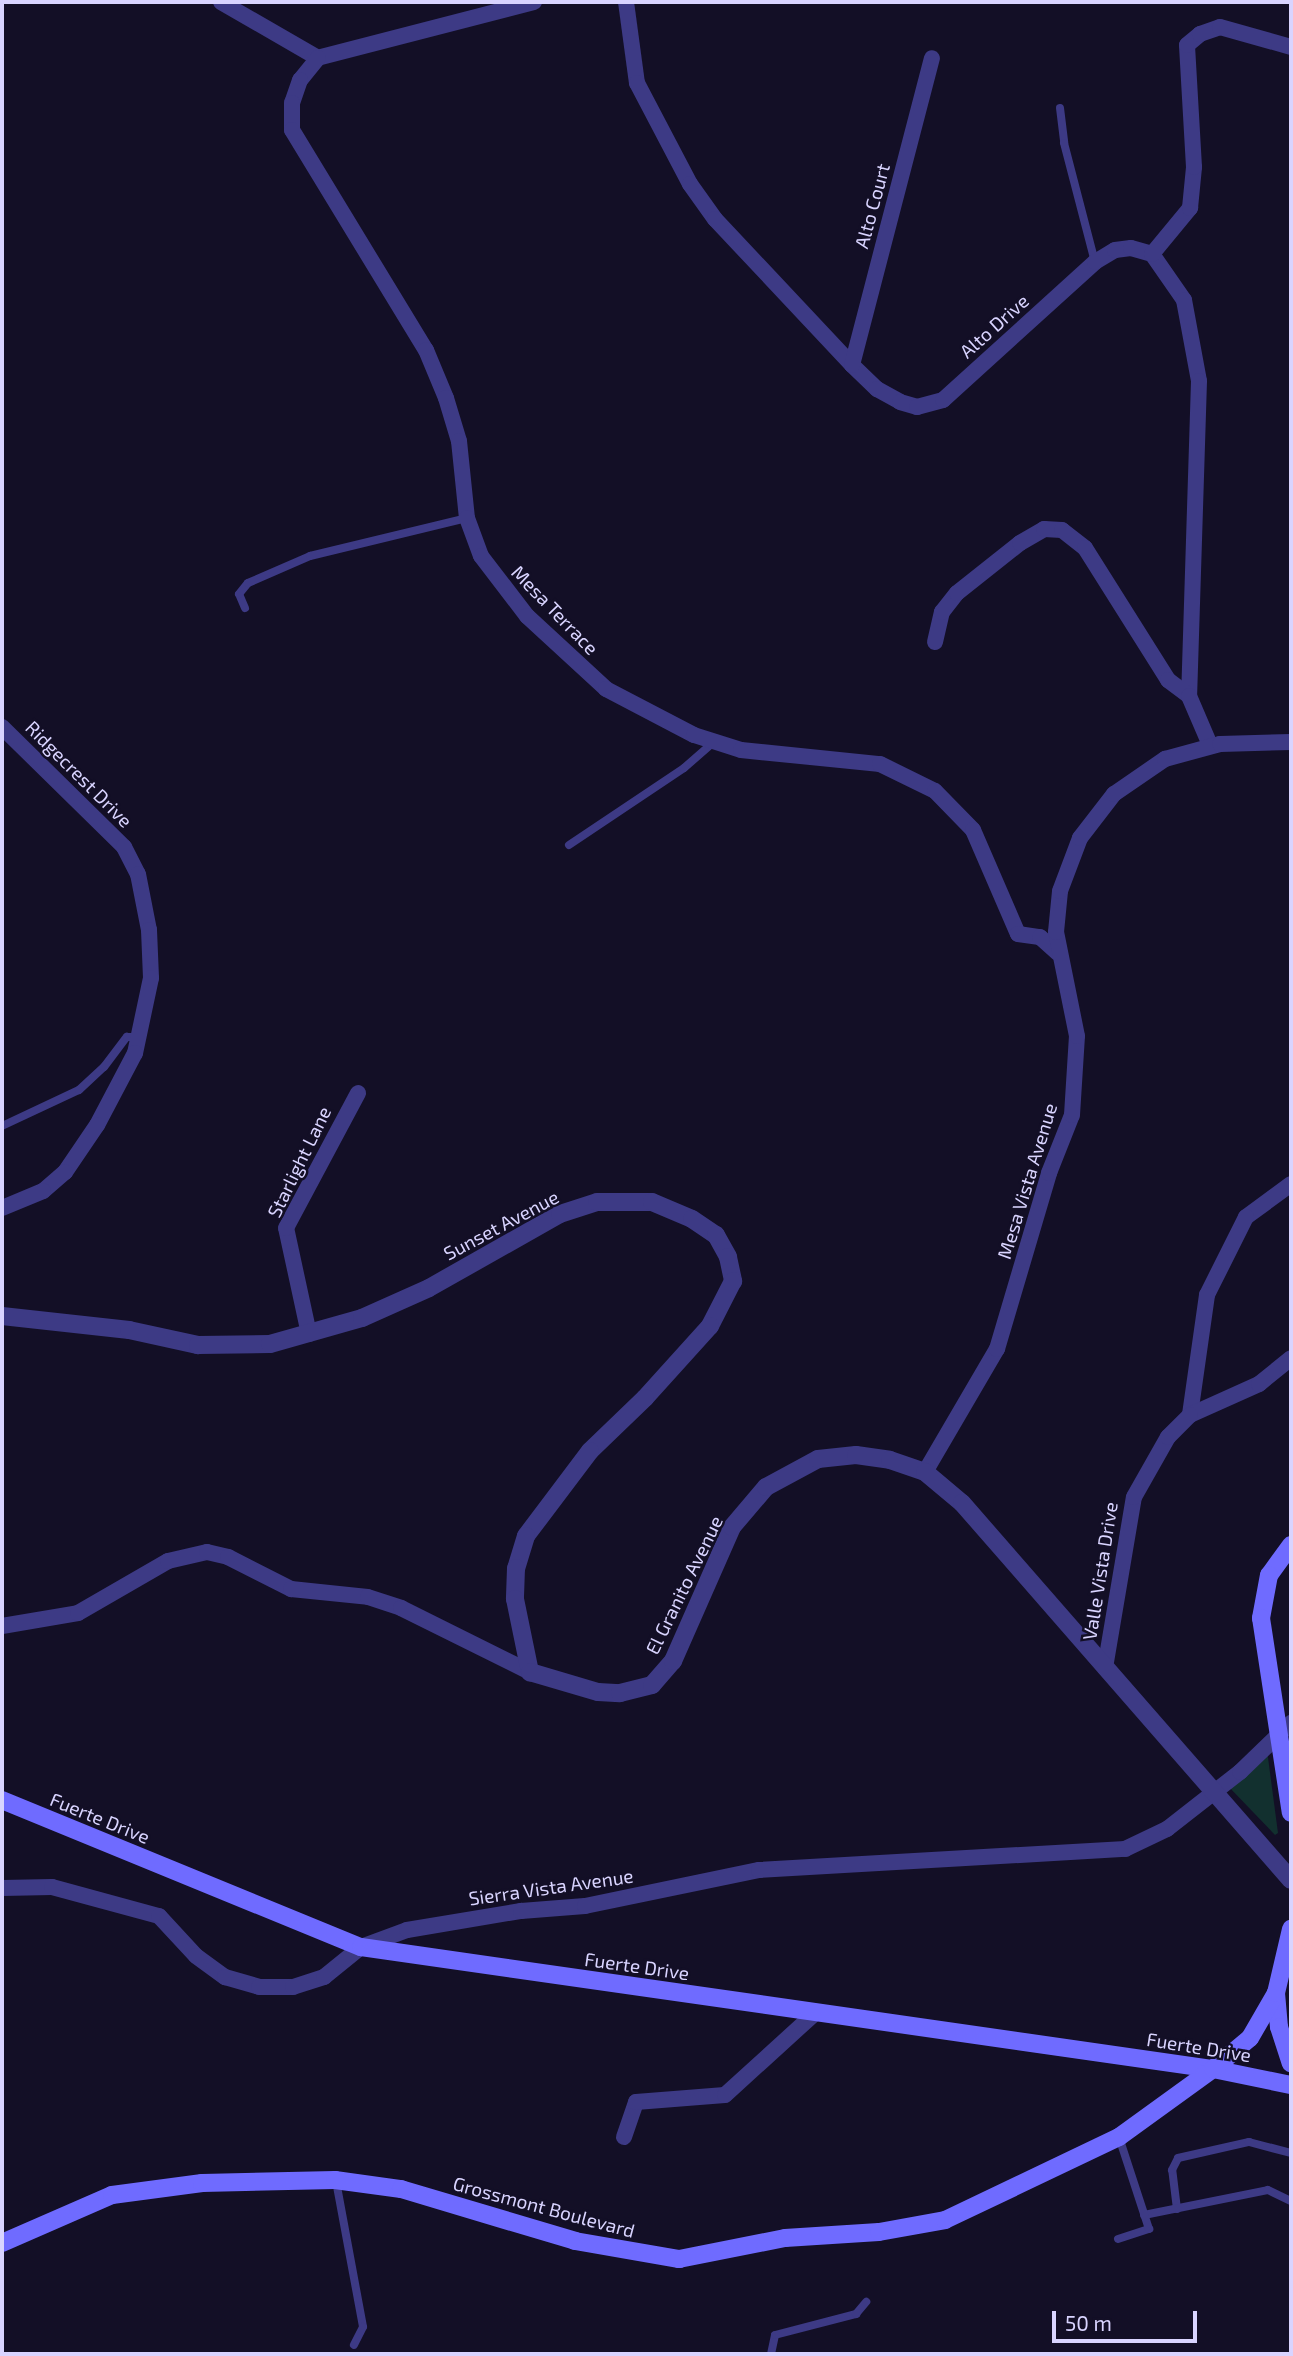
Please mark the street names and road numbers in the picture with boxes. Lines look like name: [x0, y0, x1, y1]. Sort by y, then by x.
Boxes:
street label: Alto Court: [850, 161, 894, 251]
street label: Alto Drive: [955, 289, 1033, 363]
street label: Mesa Terrace: [507, 561, 603, 659]
street label: Ridgecrest Drive: [21, 716, 137, 832]
street label: Mesa Vista Avenue: [992, 1100, 1062, 1262]
street label: Starlight Lane: [262, 1103, 336, 1221]
street label: Sunset Avenue: [439, 1185, 563, 1265]
street label: Valle Vista Drive: [1078, 1500, 1122, 1642]
street label: El Granito Avenue: [640, 1512, 728, 1658]
street label: Fuerte Drive: [47, 1788, 153, 1848]
street label: Sierra Vista Avenue: [467, 1864, 635, 1910]
street label: Fuerte Drive: [583, 1947, 691, 1985]
street label: Fuerte Drive: [1145, 2027, 1253, 2067]
street label: Grossmont Boulevard: [451, 2172, 637, 2242]

